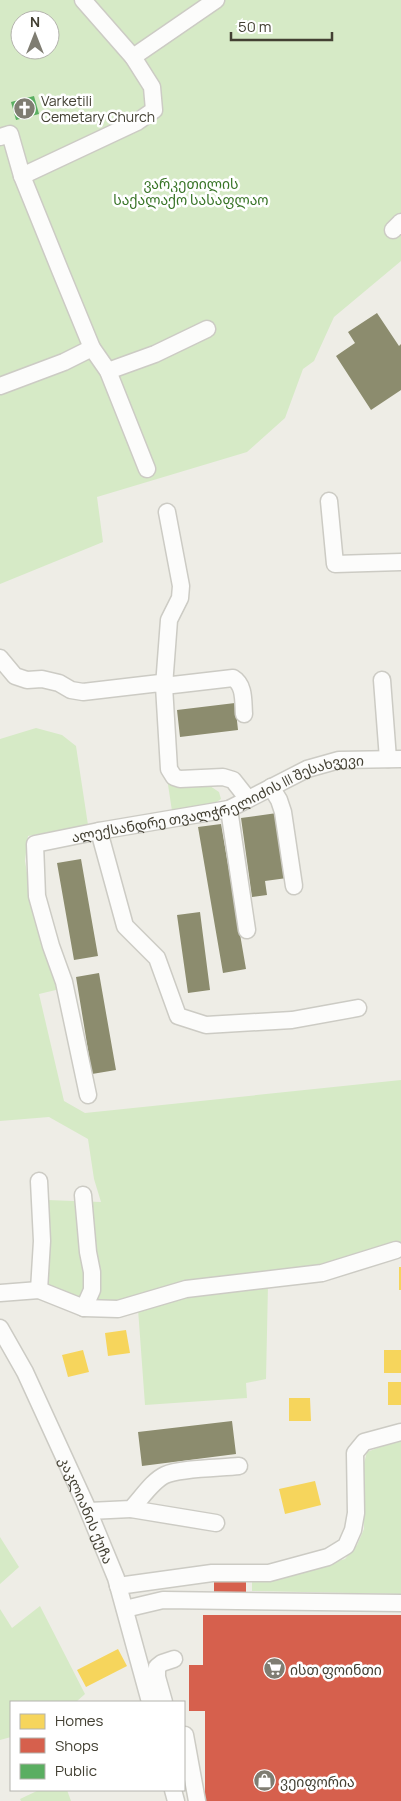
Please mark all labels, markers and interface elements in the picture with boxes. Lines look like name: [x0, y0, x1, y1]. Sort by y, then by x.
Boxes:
north arrow: [10, 10, 60, 60]
scale bar: [231, 10, 332, 42]
text: N: [30, 12, 40, 31]
text: 50 m: [238, 16, 272, 37]
place label: Varketili Cemetary Church: [41, 91, 155, 126]
church icon: Varketili Cemetary Church: [13, 96, 37, 120]
park label: ვარკეთილის საქალაქო სასაფლაო: [113, 174, 269, 209]
street label: ალექსანდრე თვალჭრელიძის III შესახვევი: [70, 750, 364, 846]
street label: კაკლიანის ქუჩა: [55, 1453, 119, 1567]
supermarket icon: ისთ ფოინთი: [262, 1657, 286, 1681]
place label: ისთ ფოინთი: [290, 1660, 382, 1679]
legend: [10, 1701, 185, 1791]
text: Homes: [55, 1710, 104, 1731]
text: Shops: [55, 1735, 99, 1756]
text: Public: [55, 1760, 97, 1781]
shop icon: ვეიფორია: [252, 1769, 276, 1793]
place label: ვეიფორია: [280, 1772, 355, 1791]

